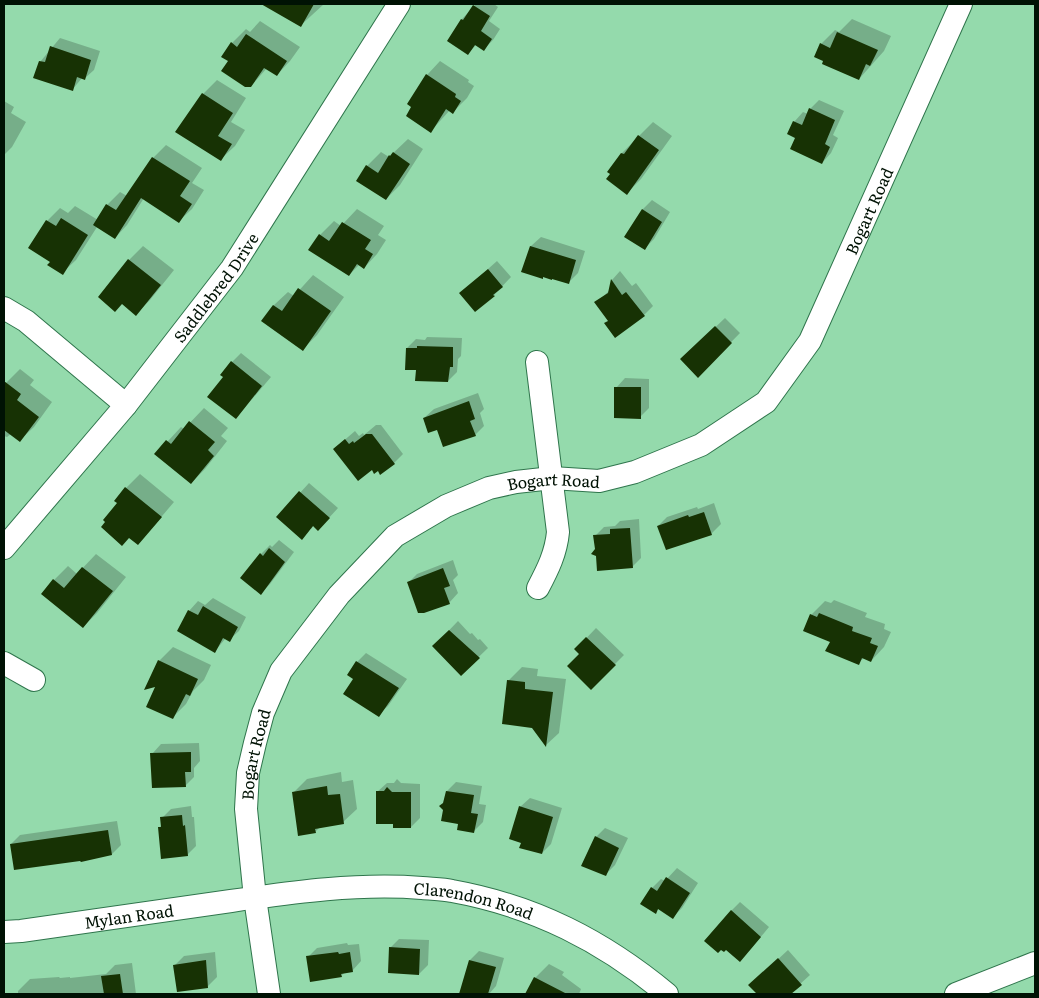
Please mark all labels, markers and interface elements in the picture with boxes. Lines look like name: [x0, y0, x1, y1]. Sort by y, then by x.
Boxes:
street label: Bogart Road: [838, 163, 898, 258]
street label: Saddlebred Drive: [167, 228, 264, 347]
street label: Bogart Road: [505, 466, 601, 496]
street label: Bogart Road: [235, 706, 276, 801]
street label: Clarendon Road: [413, 875, 537, 925]
street label: Mylan Road: [83, 897, 175, 934]

